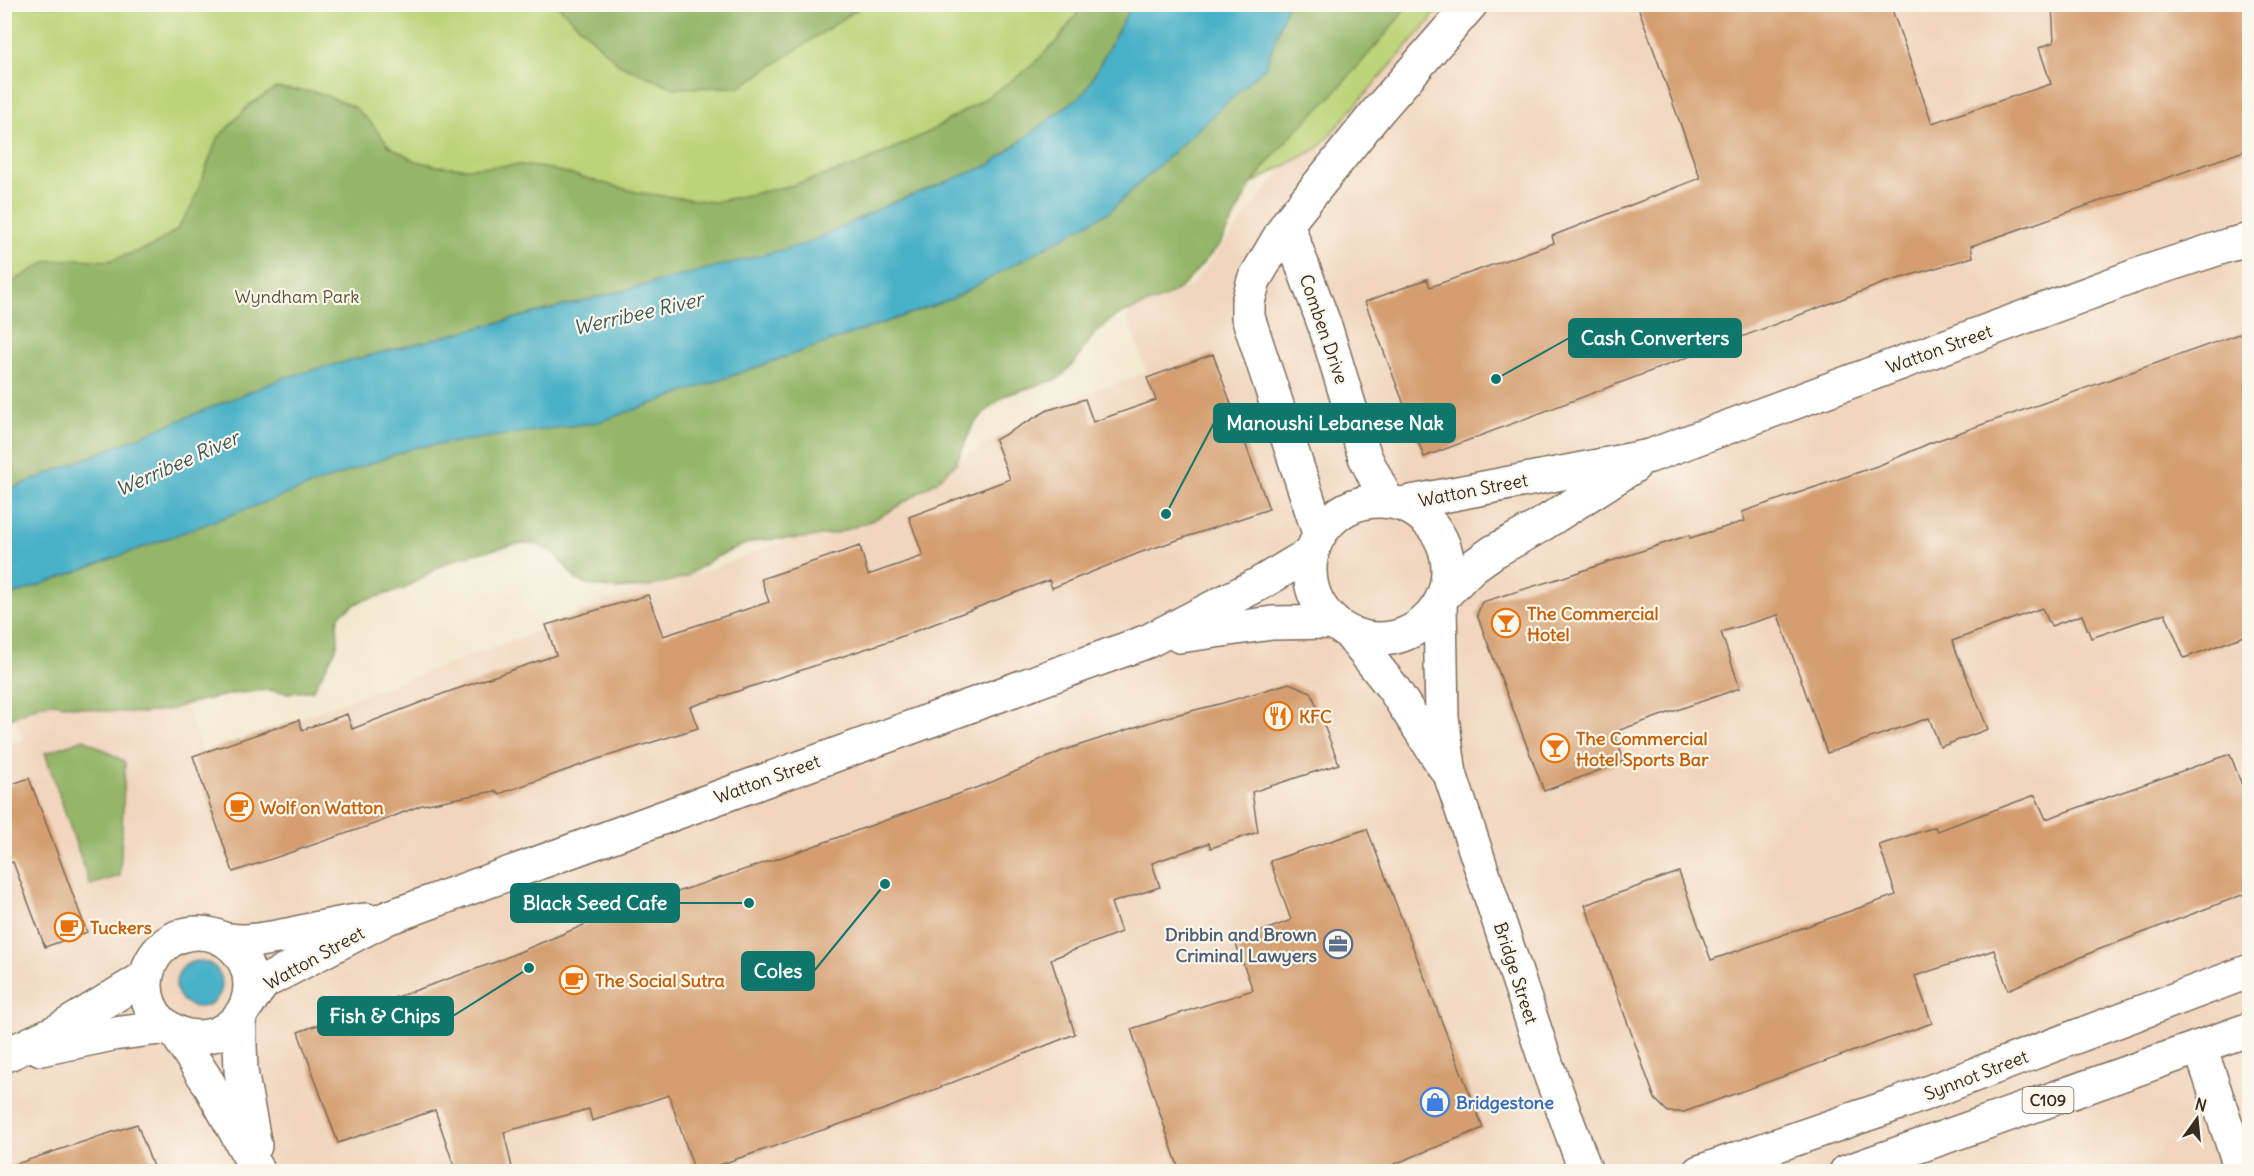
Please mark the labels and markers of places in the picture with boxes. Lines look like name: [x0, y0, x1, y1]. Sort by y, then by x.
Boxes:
callout: Cash Converters: [1569, 319, 1741, 357]
callout: Manoushi Lebanese Nak: [1214, 404, 1455, 442]
place label: The Commercial Hotel: [1527, 602, 1659, 646]
bar icon: The Commercial Hotel: [1490, 607, 1522, 639]
restaurant icon: KFC: [1262, 700, 1294, 732]
place label: KFC: [1299, 705, 1332, 728]
place label: The Commercial Hotel Sports Bar: [1576, 727, 1709, 771]
bar icon: The Commercial Hotel Sports Bar: [1539, 732, 1571, 764]
cafe icon: Wolf on Watton: [223, 791, 255, 823]
place label: Wolf on Watton: [260, 796, 384, 819]
callout: Black Seed Cafe: [511, 884, 679, 922]
cafe icon: Tuckers: [53, 911, 85, 943]
place label: Tuckers: [90, 916, 152, 939]
place label: Dribbin and Brown Criminal Lawyers: [1165, 923, 1318, 967]
office icon: Dribbin and Brown Criminal Lawyers: [1322, 928, 1354, 960]
callout: Coles: [742, 952, 814, 990]
cafe icon: The Social Sutra: [558, 964, 590, 996]
place label: The Social Sutra: [595, 969, 725, 992]
callout: Fish & Chips: [318, 997, 453, 1035]
shop icon: Bridgestone: [1419, 1086, 1451, 1118]
place label: Bridgestone: [1456, 1091, 1554, 1114]

